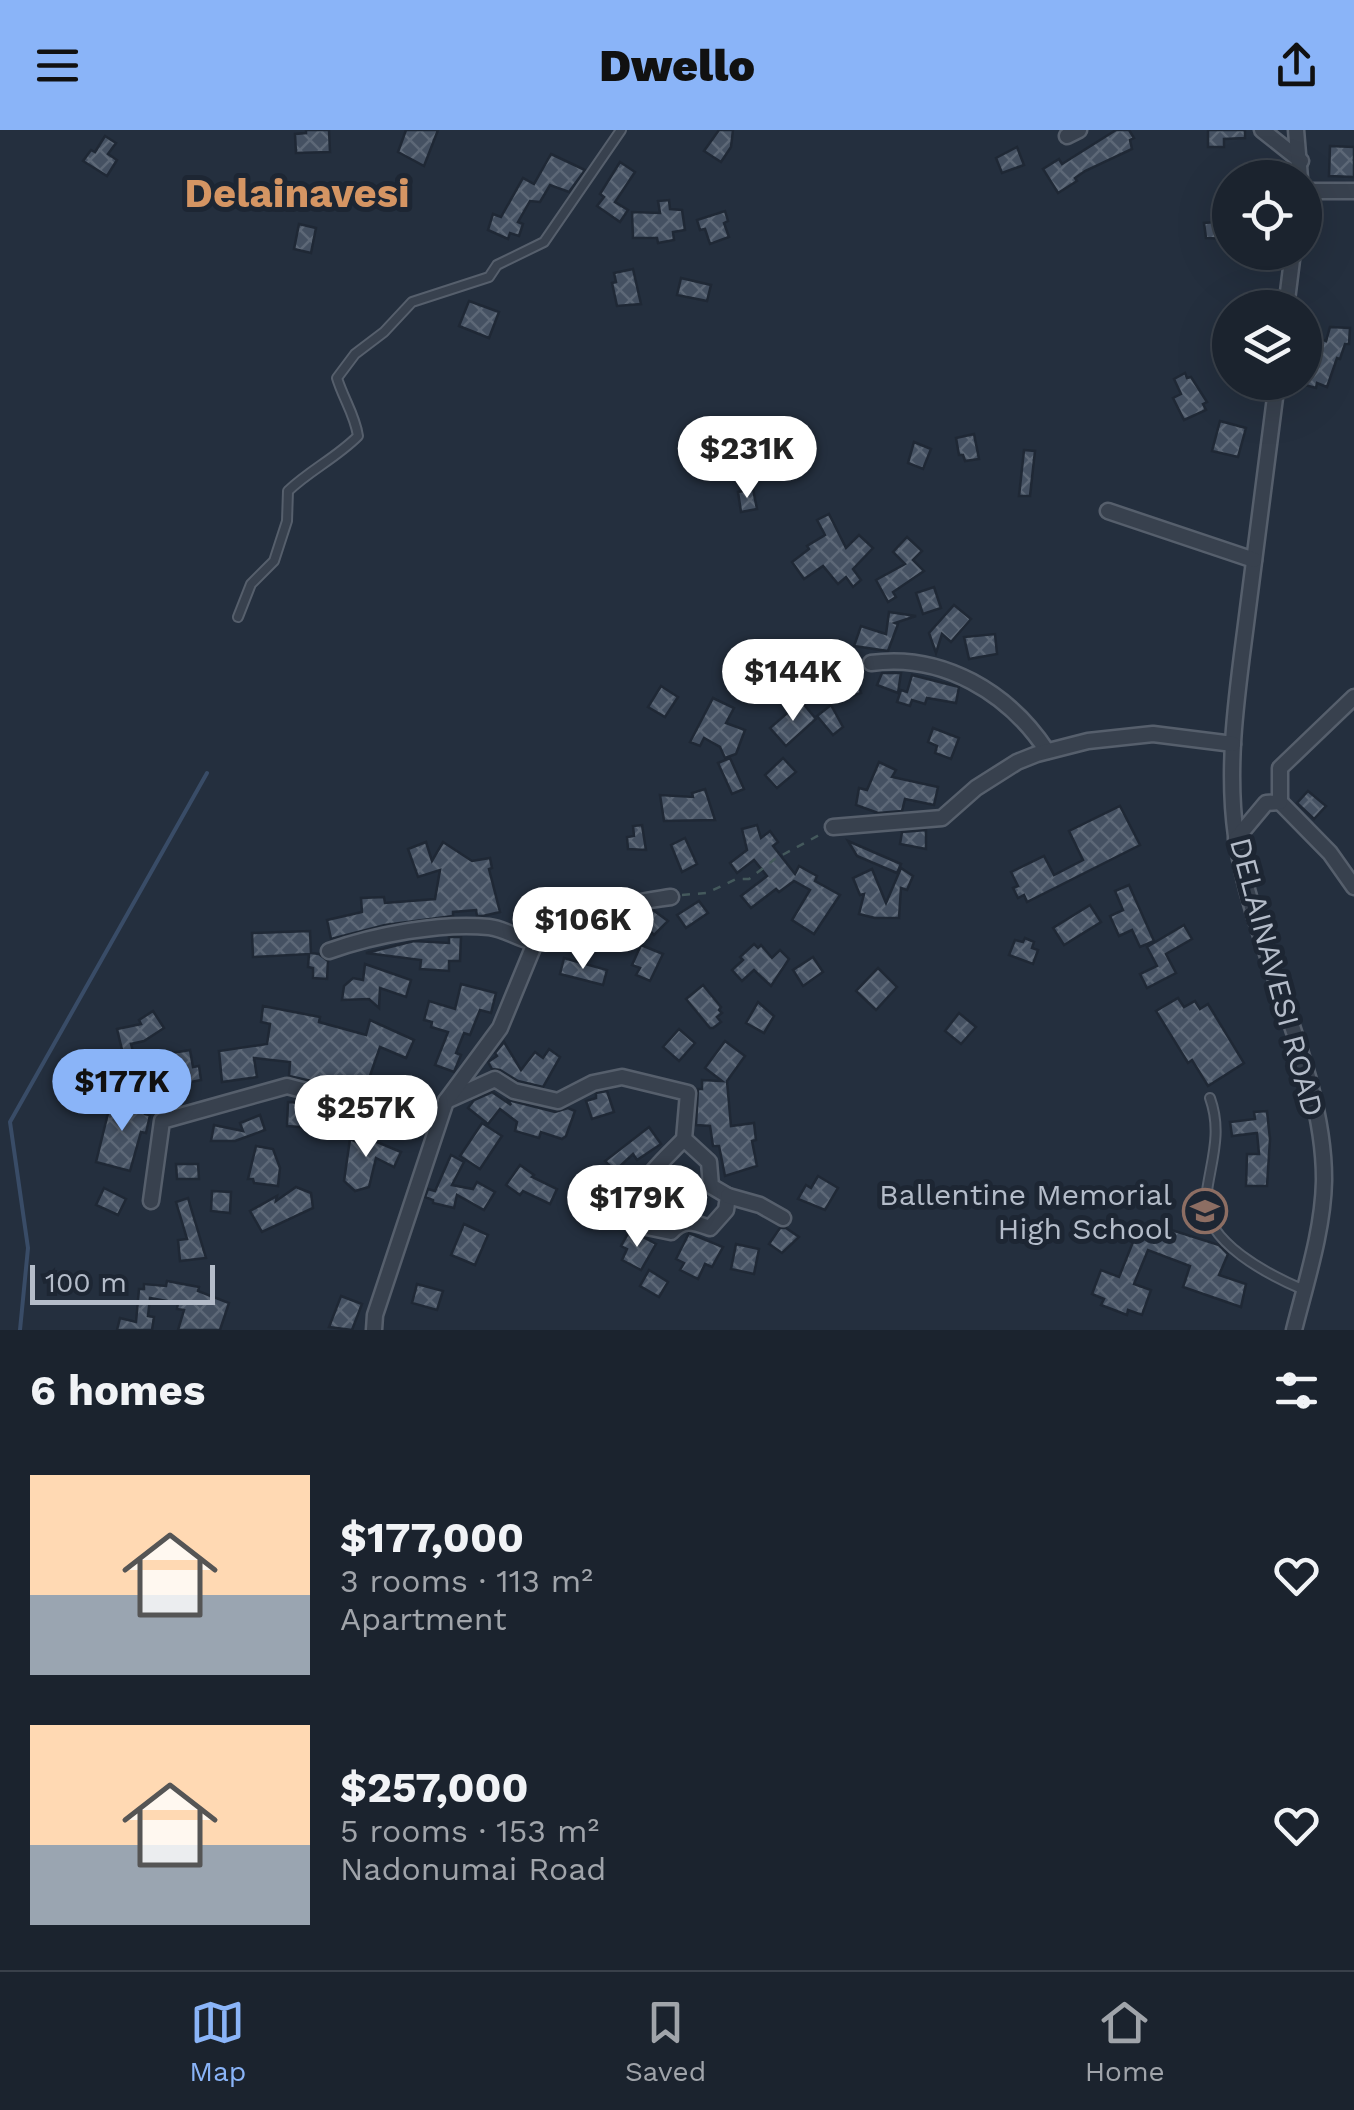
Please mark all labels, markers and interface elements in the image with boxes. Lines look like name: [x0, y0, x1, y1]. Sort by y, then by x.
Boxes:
icon: menu: [30, 38, 85, 93]
icon: share: [1269, 38, 1324, 93]
text: Dwello: [599, 39, 755, 92]
map controls: [1212, 160, 1322, 400]
button: locate: [1212, 160, 1322, 270]
district label: Delainavesi: [184, 170, 410, 217]
button: layers: [1212, 290, 1322, 400]
pin: $231K: [677, 416, 817, 501]
text: $231K: [700, 429, 794, 467]
pin: $144K: [723, 639, 863, 724]
text: $144K: [744, 652, 842, 690]
street label: DELAINAVESI ROAD: [1223, 834, 1331, 1120]
pin: $106K: [513, 887, 653, 972]
text: $106K: [535, 900, 631, 938]
pin: $177K: [52, 1049, 192, 1134]
text: $177K: [74, 1062, 170, 1100]
pin: $257K: [296, 1075, 436, 1160]
text: $257K: [317, 1088, 415, 1126]
pin: $179K: [567, 1165, 707, 1250]
place label: Ballentine Memorial High School: [879, 1177, 1172, 1246]
text: $179K: [589, 1178, 685, 1216]
school or university icon: Ballentine Memorial High School: [1182, 1188, 1228, 1234]
scale bar: [30, 1260, 215, 1304]
text: 100 m: [45, 1266, 127, 1299]
icon: filters: [1269, 1363, 1324, 1418]
text: 6 homes: [30, 1366, 205, 1415]
text: $177,000: [340, 1513, 524, 1562]
icon: home: [110, 1515, 230, 1635]
icon: heart: [1269, 1548, 1324, 1603]
text: 3 rooms · 113 m²: [340, 1562, 593, 1600]
text: Apartment: [340, 1600, 507, 1638]
text: $257,000: [340, 1763, 529, 1812]
icon: home: [110, 1765, 230, 1885]
icon: heart: [1269, 1798, 1324, 1853]
text: 5 rooms · 153 m²: [340, 1812, 599, 1850]
text: Nadonumai Road: [340, 1850, 606, 1888]
tab: Map: [189, 1995, 246, 2088]
tab: Saved: [625, 1995, 706, 2088]
tab: Home: [1085, 1995, 1165, 2088]

